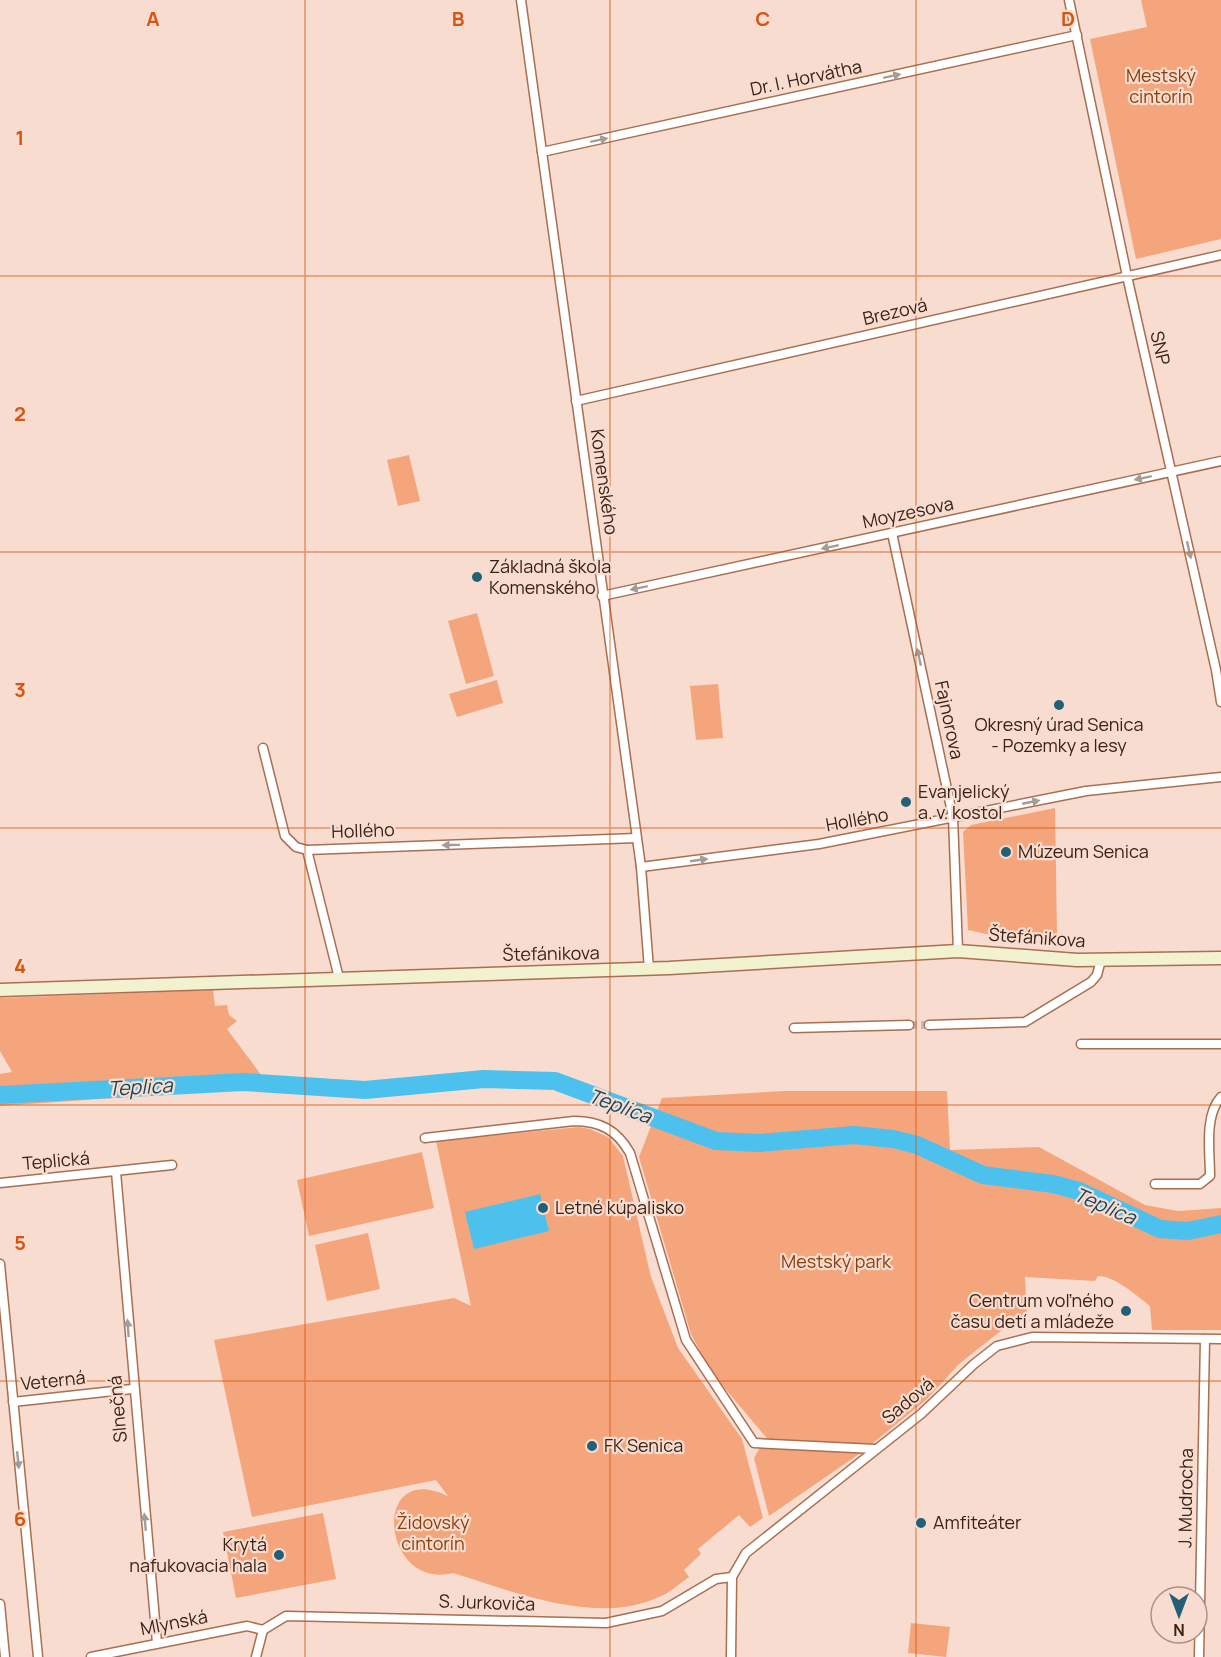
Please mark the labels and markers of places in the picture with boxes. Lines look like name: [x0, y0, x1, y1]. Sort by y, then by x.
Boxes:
place label: Základná škola Komenského: [489, 554, 611, 599]
marker: Základná škola Komenského: [470, 570, 484, 584]
marker: Okresný úrad Senica - Pozemky a lesy: [1052, 698, 1066, 712]
place label: Okresný úrad Senica - Pozemky a lesy: [975, 712, 1143, 757]
place label: Evanjelický a. v. kostol: [918, 779, 1010, 824]
marker: Evanjelický a. v. kostol: [899, 795, 913, 809]
place label: Múzeum Senica: [1018, 839, 1149, 863]
marker: Múzeum Senica: [999, 845, 1013, 859]
place label: Letné kúpalisko: [555, 1195, 684, 1219]
marker: Letné kúpalisko: [536, 1201, 550, 1215]
place label: Centrum voľného času detí a mládeže: [951, 1288, 1114, 1333]
marker: Centrum voľného času detí a mládeže: [1119, 1304, 1133, 1318]
place label: FK Senica: [604, 1433, 683, 1457]
marker: FK Senica: [585, 1439, 599, 1453]
place label: Amfiteáter: [933, 1510, 1022, 1534]
marker: Amfiteáter: [914, 1516, 928, 1530]
place label: Krytá nafukovacia hala: [129, 1532, 267, 1577]
marker: Krytá nafukovacia hala: [272, 1548, 286, 1562]

